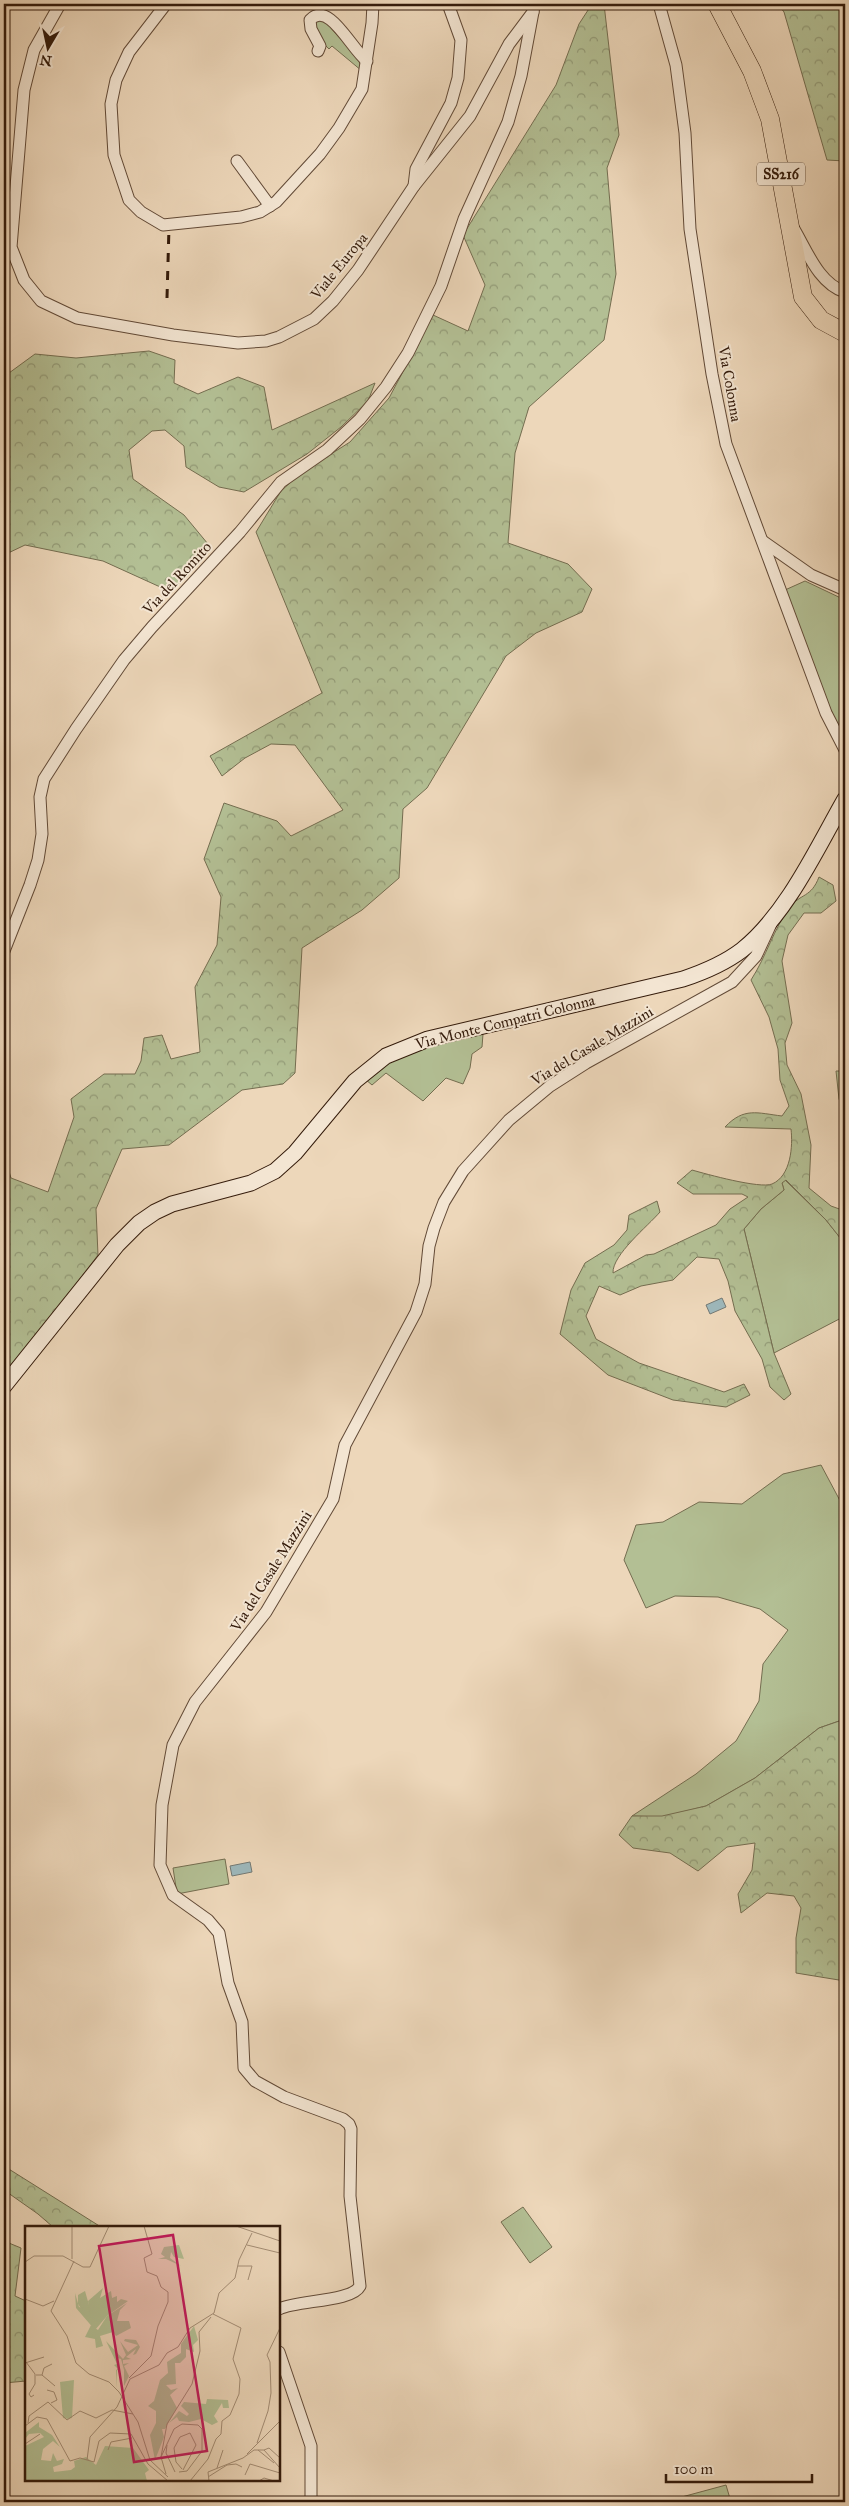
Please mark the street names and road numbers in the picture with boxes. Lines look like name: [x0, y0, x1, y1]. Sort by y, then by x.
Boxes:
road number: SS216: [757, 162, 805, 185]
street label: Viale Europa: [306, 229, 372, 304]
street label: Via Colonna: [714, 344, 746, 424]
street label: Via del Romito: [138, 538, 215, 619]
street label: Via Monte Compatri Colonna: [412, 991, 597, 1053]
street label: Via del Casale Mazzini: [527, 1002, 656, 1090]
street label: Via del Casale Mazzini: [226, 1507, 315, 1636]

